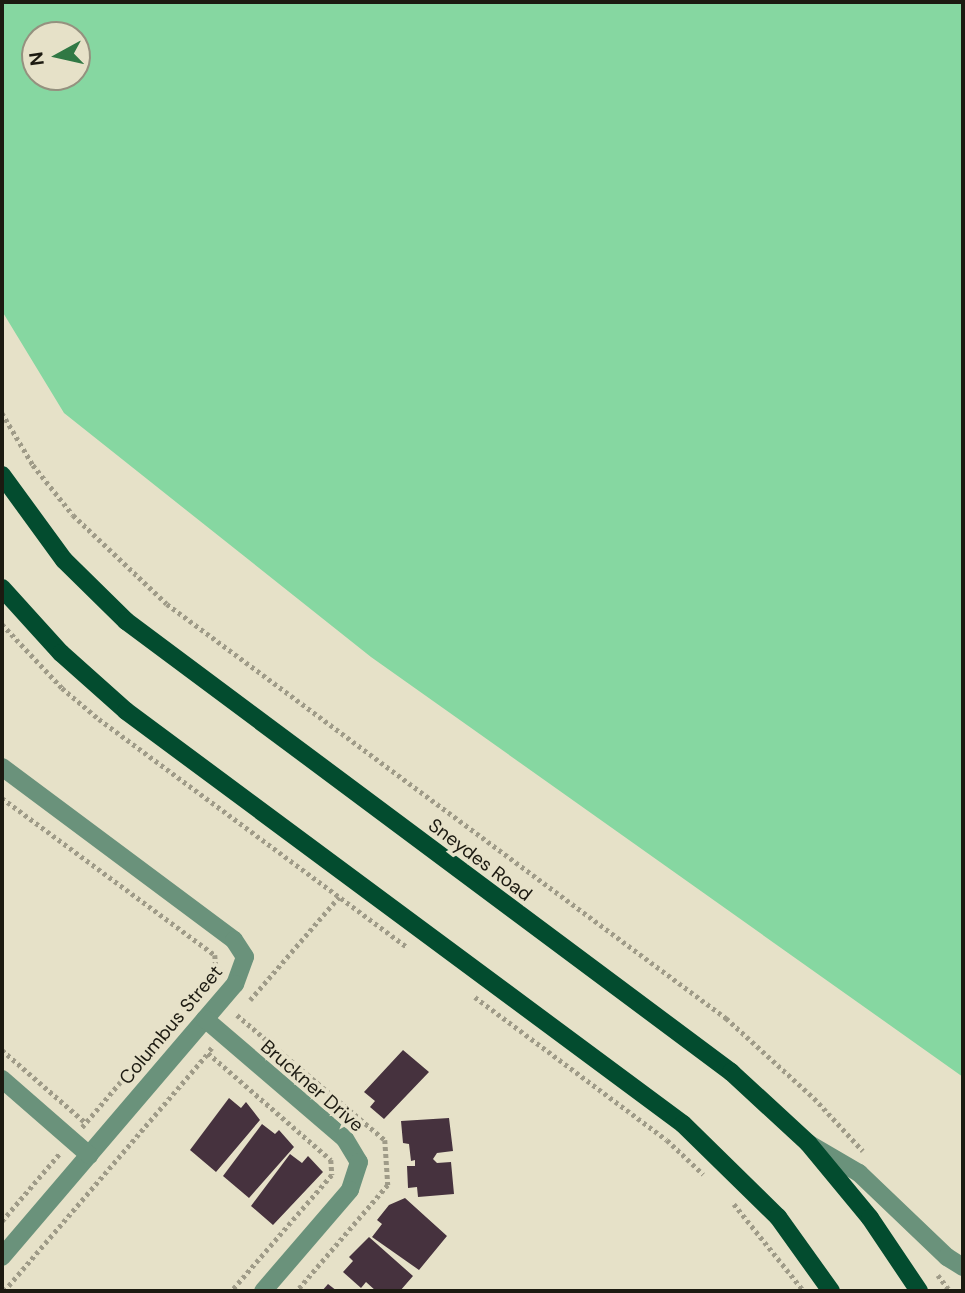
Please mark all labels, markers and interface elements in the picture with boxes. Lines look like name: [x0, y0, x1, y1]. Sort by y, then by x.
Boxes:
north arrow: [21, 21, 91, 91]
text: N: [23, 50, 50, 67]
street label: Sneydes Road: [424, 814, 536, 906]
street label: Columbus Street: [115, 961, 227, 1089]
street label: Bruckner Drive: [256, 1035, 368, 1137]

